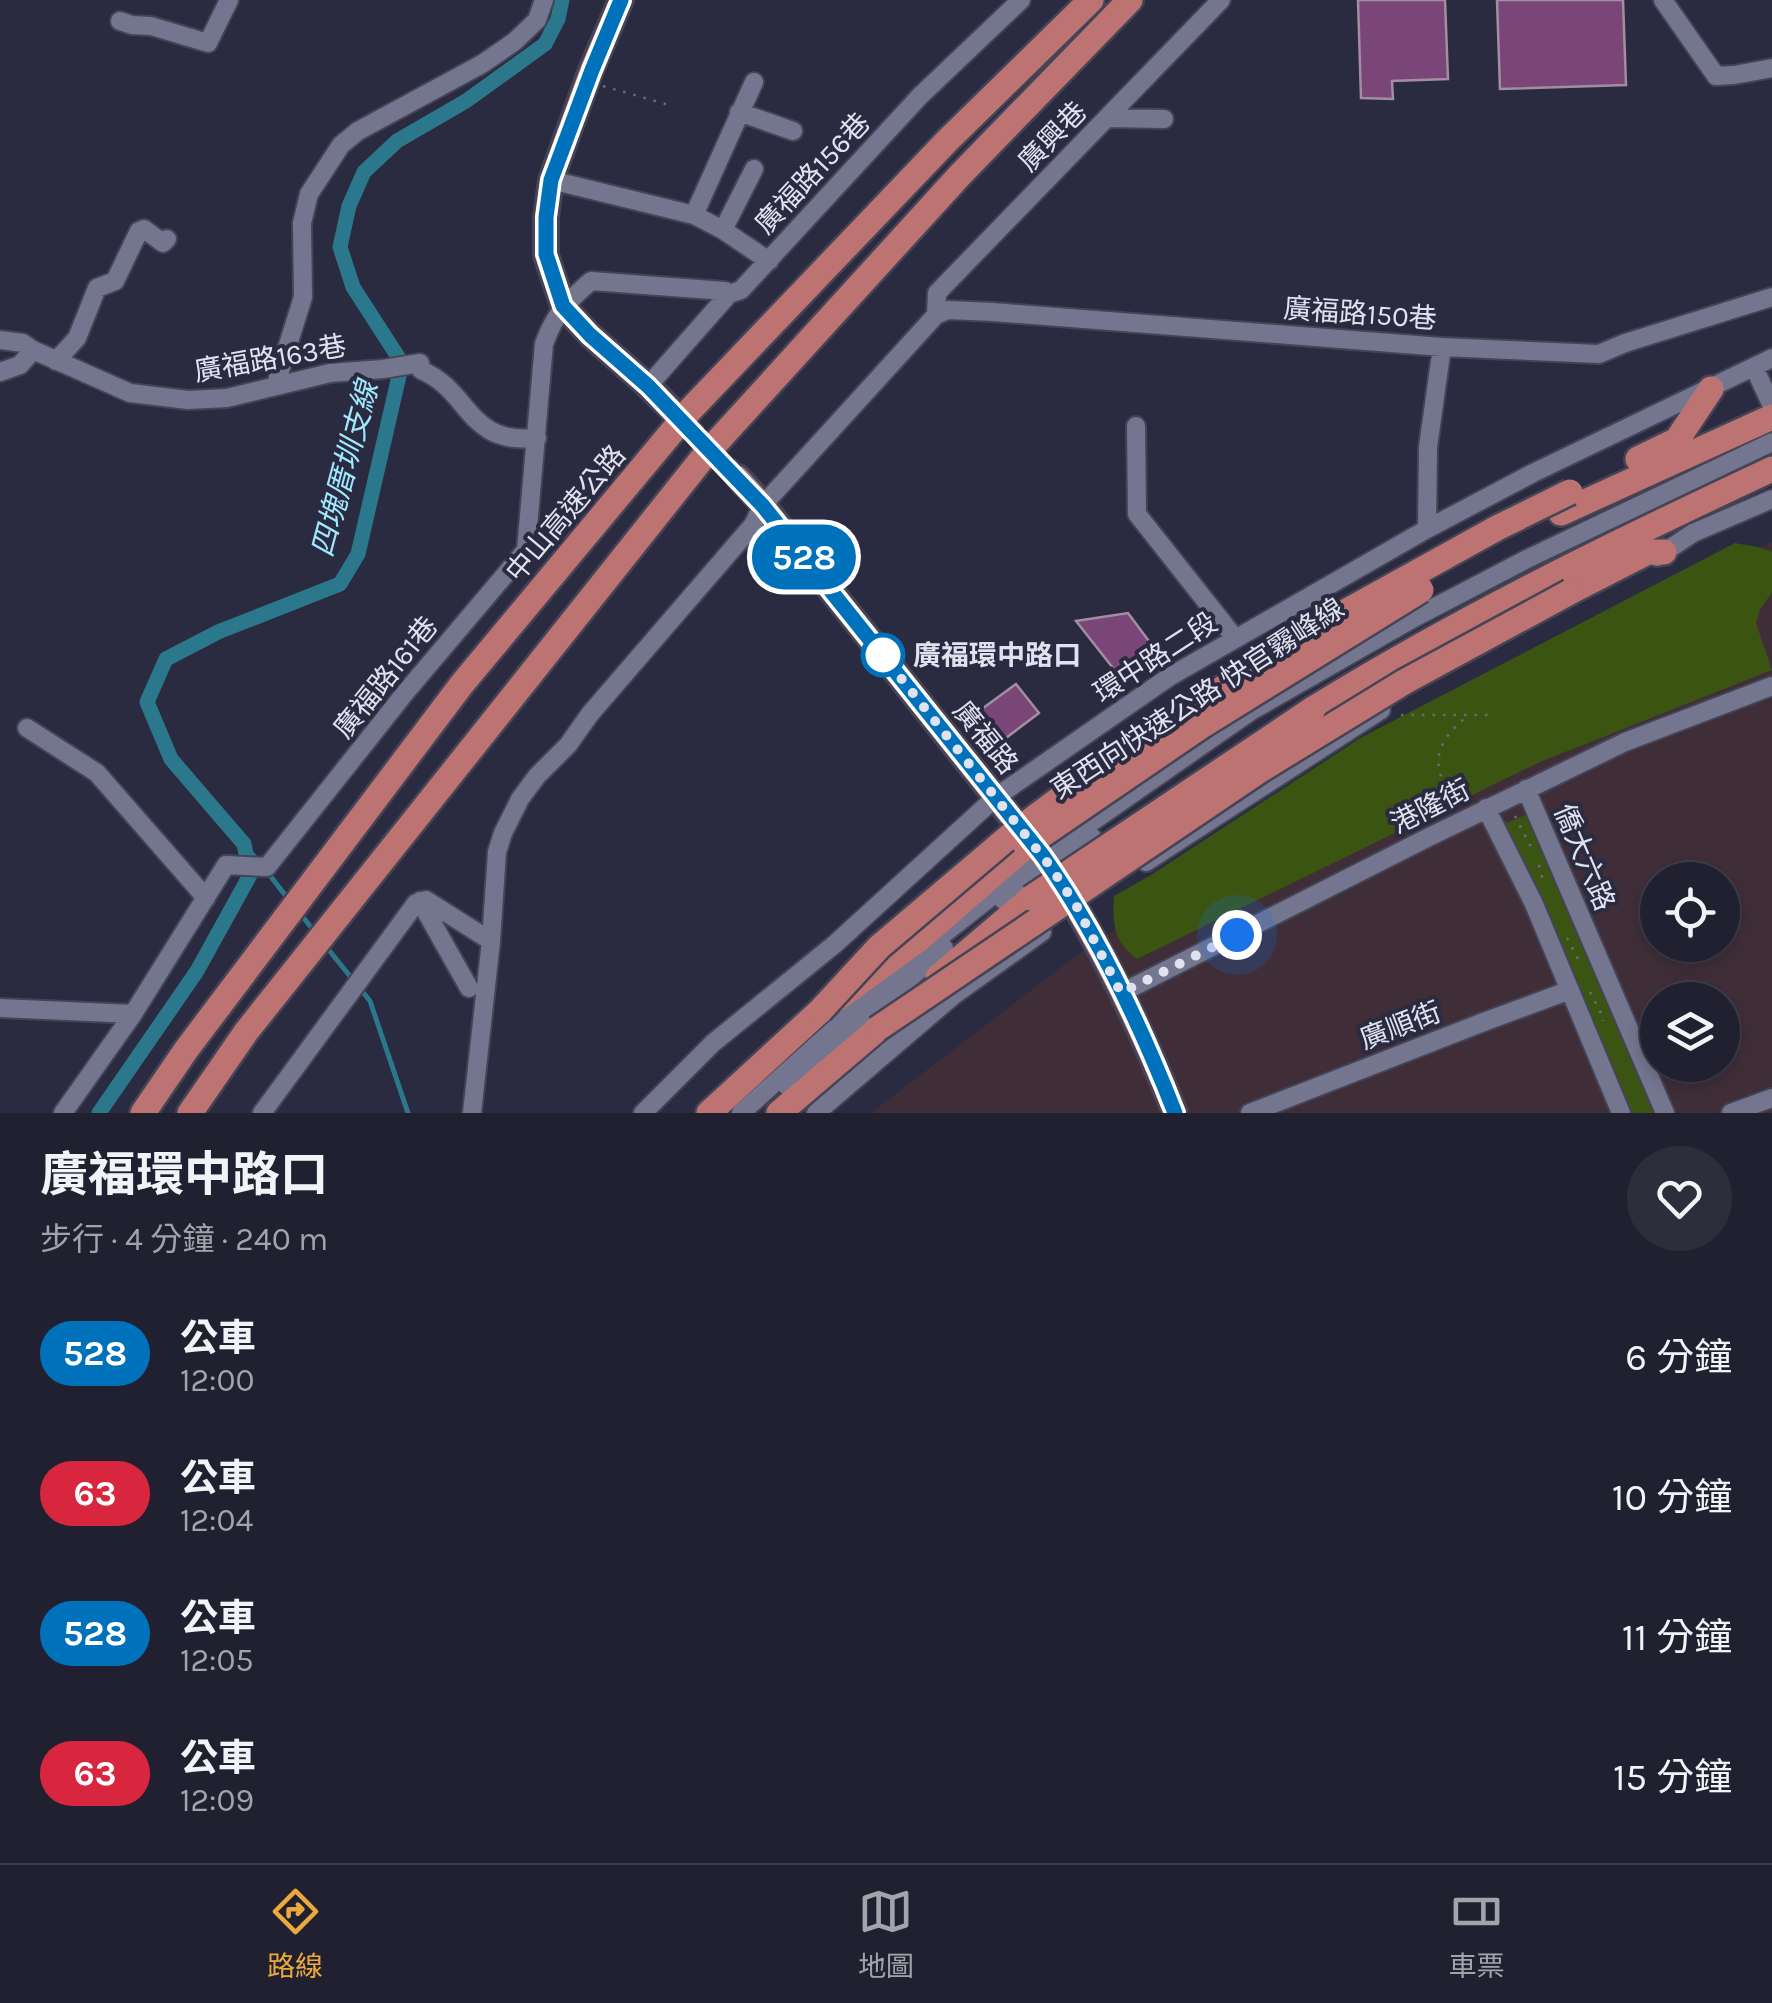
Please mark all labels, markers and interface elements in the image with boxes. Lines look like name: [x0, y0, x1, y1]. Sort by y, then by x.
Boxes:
street label: 廣興巷: [1011, 95, 1093, 178]
street label: 廣福路156巷: [748, 106, 877, 241]
street label: 廣福路150巷: [1282, 292, 1438, 335]
street label: 廣福路163巷: [191, 329, 349, 388]
water label: 四塊厝圳支線: [304, 375, 386, 561]
street label: 中山高速公路: [499, 438, 632, 588]
line badge: 528: [746, 524, 862, 590]
text: 528: [772, 537, 836, 578]
street label: 東西向快速公路 快官霧峰線: [1045, 591, 1350, 806]
street label: 環中路二段: [1088, 605, 1223, 709]
street label: 廣福路161巷: [326, 610, 444, 745]
marker: 廣福環中路口: [862, 634, 904, 676]
place label: 廣福環中路口: [913, 639, 1081, 672]
street label: 廣福路: [946, 694, 1025, 780]
street label: 港隆街: [1385, 773, 1475, 840]
street label: 僑大六路: [1547, 799, 1622, 915]
map controls: [1640, 862, 1740, 1082]
button: locate: [1640, 862, 1740, 962]
your location: [1212, 910, 1262, 960]
button: layers: [1640, 982, 1740, 1082]
street label: 廣順街: [1355, 995, 1445, 1056]
button: heart: [1627, 1146, 1732, 1251]
text: 廣福環中路口: [40, 1147, 328, 1203]
text: 步行 · 4 分鐘 · 240 m: [40, 1221, 328, 1258]
text: 公車: [180, 1316, 256, 1361]
text: 528: [63, 1333, 127, 1374]
text: 6 分鐘: [1625, 1335, 1732, 1380]
text: 12:00: [180, 1362, 254, 1399]
text: 公車: [180, 1456, 256, 1501]
text: 63: [73, 1473, 117, 1514]
text: 10 分鐘: [1612, 1475, 1732, 1520]
text: 12:04: [180, 1502, 253, 1539]
text: 公車: [180, 1596, 256, 1641]
text: 528: [63, 1613, 127, 1654]
text: 11 分鐘: [1622, 1615, 1732, 1660]
text: 12:05: [180, 1642, 254, 1679]
text: 公車: [180, 1736, 256, 1781]
text: 63: [73, 1753, 117, 1794]
text: 15 分鐘: [1613, 1755, 1732, 1800]
text: 12:09: [180, 1782, 254, 1819]
tab: 路線: [267, 1884, 323, 1984]
tab: 地圖: [858, 1884, 914, 1984]
tab: 車票: [1449, 1884, 1505, 1984]

